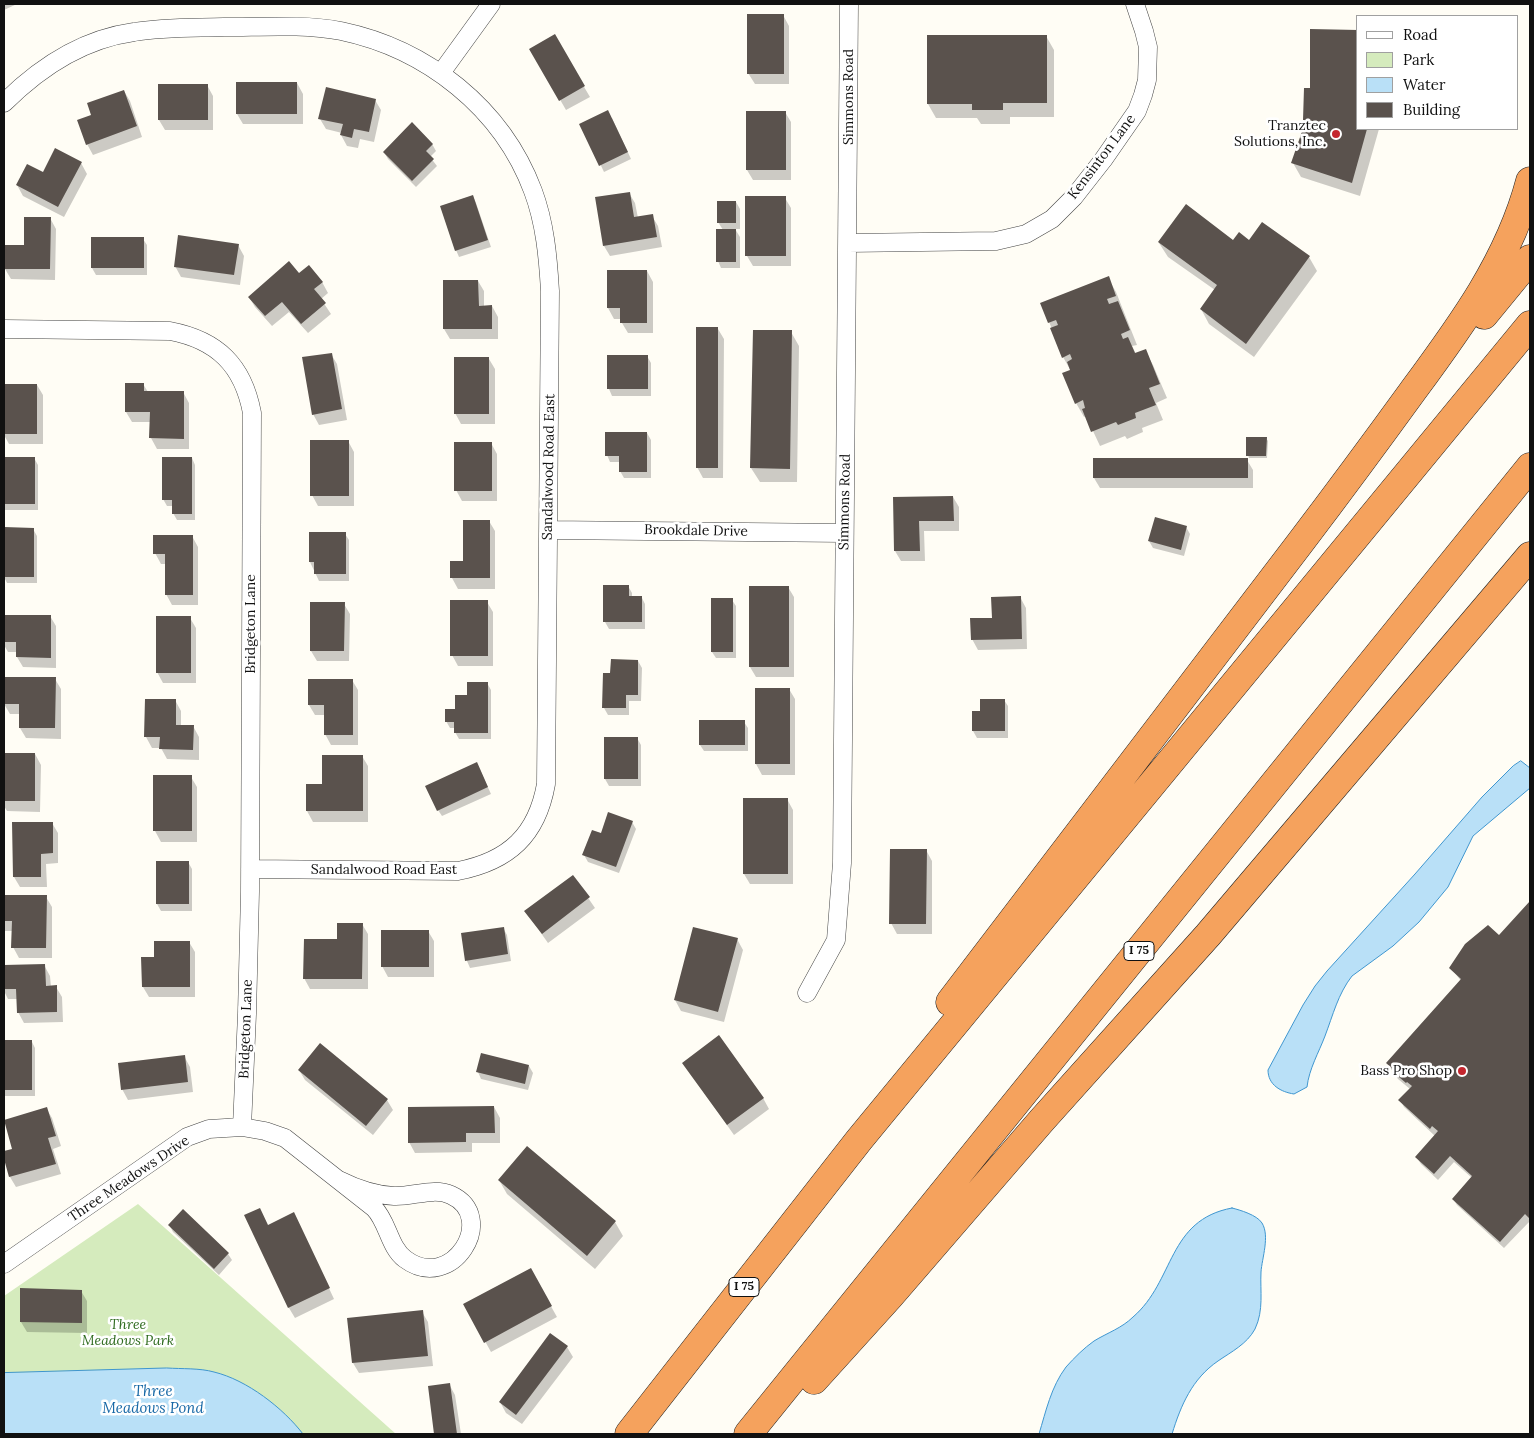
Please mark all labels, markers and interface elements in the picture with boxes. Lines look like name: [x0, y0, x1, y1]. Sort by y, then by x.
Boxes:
legend: [1356, 15, 1519, 130]
text: Road: [1403, 25, 1438, 44]
street label: Simmons Road: [841, 49, 857, 145]
text: Park: [1403, 50, 1434, 69]
text: Water: [1403, 75, 1445, 94]
text: Building: [1403, 100, 1460, 119]
street label: Kensinton Lane: [1065, 111, 1139, 203]
place label: Tranztec Solutions, Inc.: [1234, 118, 1326, 150]
marker: Tranztec Solutions, Inc.: [1330, 128, 1342, 140]
street label: Sandalwood Road East: [539, 394, 559, 540]
street label: Simmons Road: [836, 454, 854, 550]
street label: Brookdale Drive: [644, 522, 748, 540]
street label: Bridgeton Lane: [243, 574, 259, 674]
street label: Sandalwood Road East: [311, 862, 457, 878]
road number: I 75: [1124, 941, 1154, 960]
street label: Bridgeton Lane: [236, 979, 256, 1079]
place label: Bass Pro Shop: [1360, 1063, 1452, 1079]
marker: Bass Pro Shop: [1456, 1065, 1468, 1077]
street label: Three Meadows Drive: [65, 1132, 193, 1226]
road number: I 75: [729, 1277, 759, 1296]
park label: Three Meadows Park: [82, 1317, 174, 1350]
water label: Three Meadows Pond: [102, 1383, 204, 1418]

